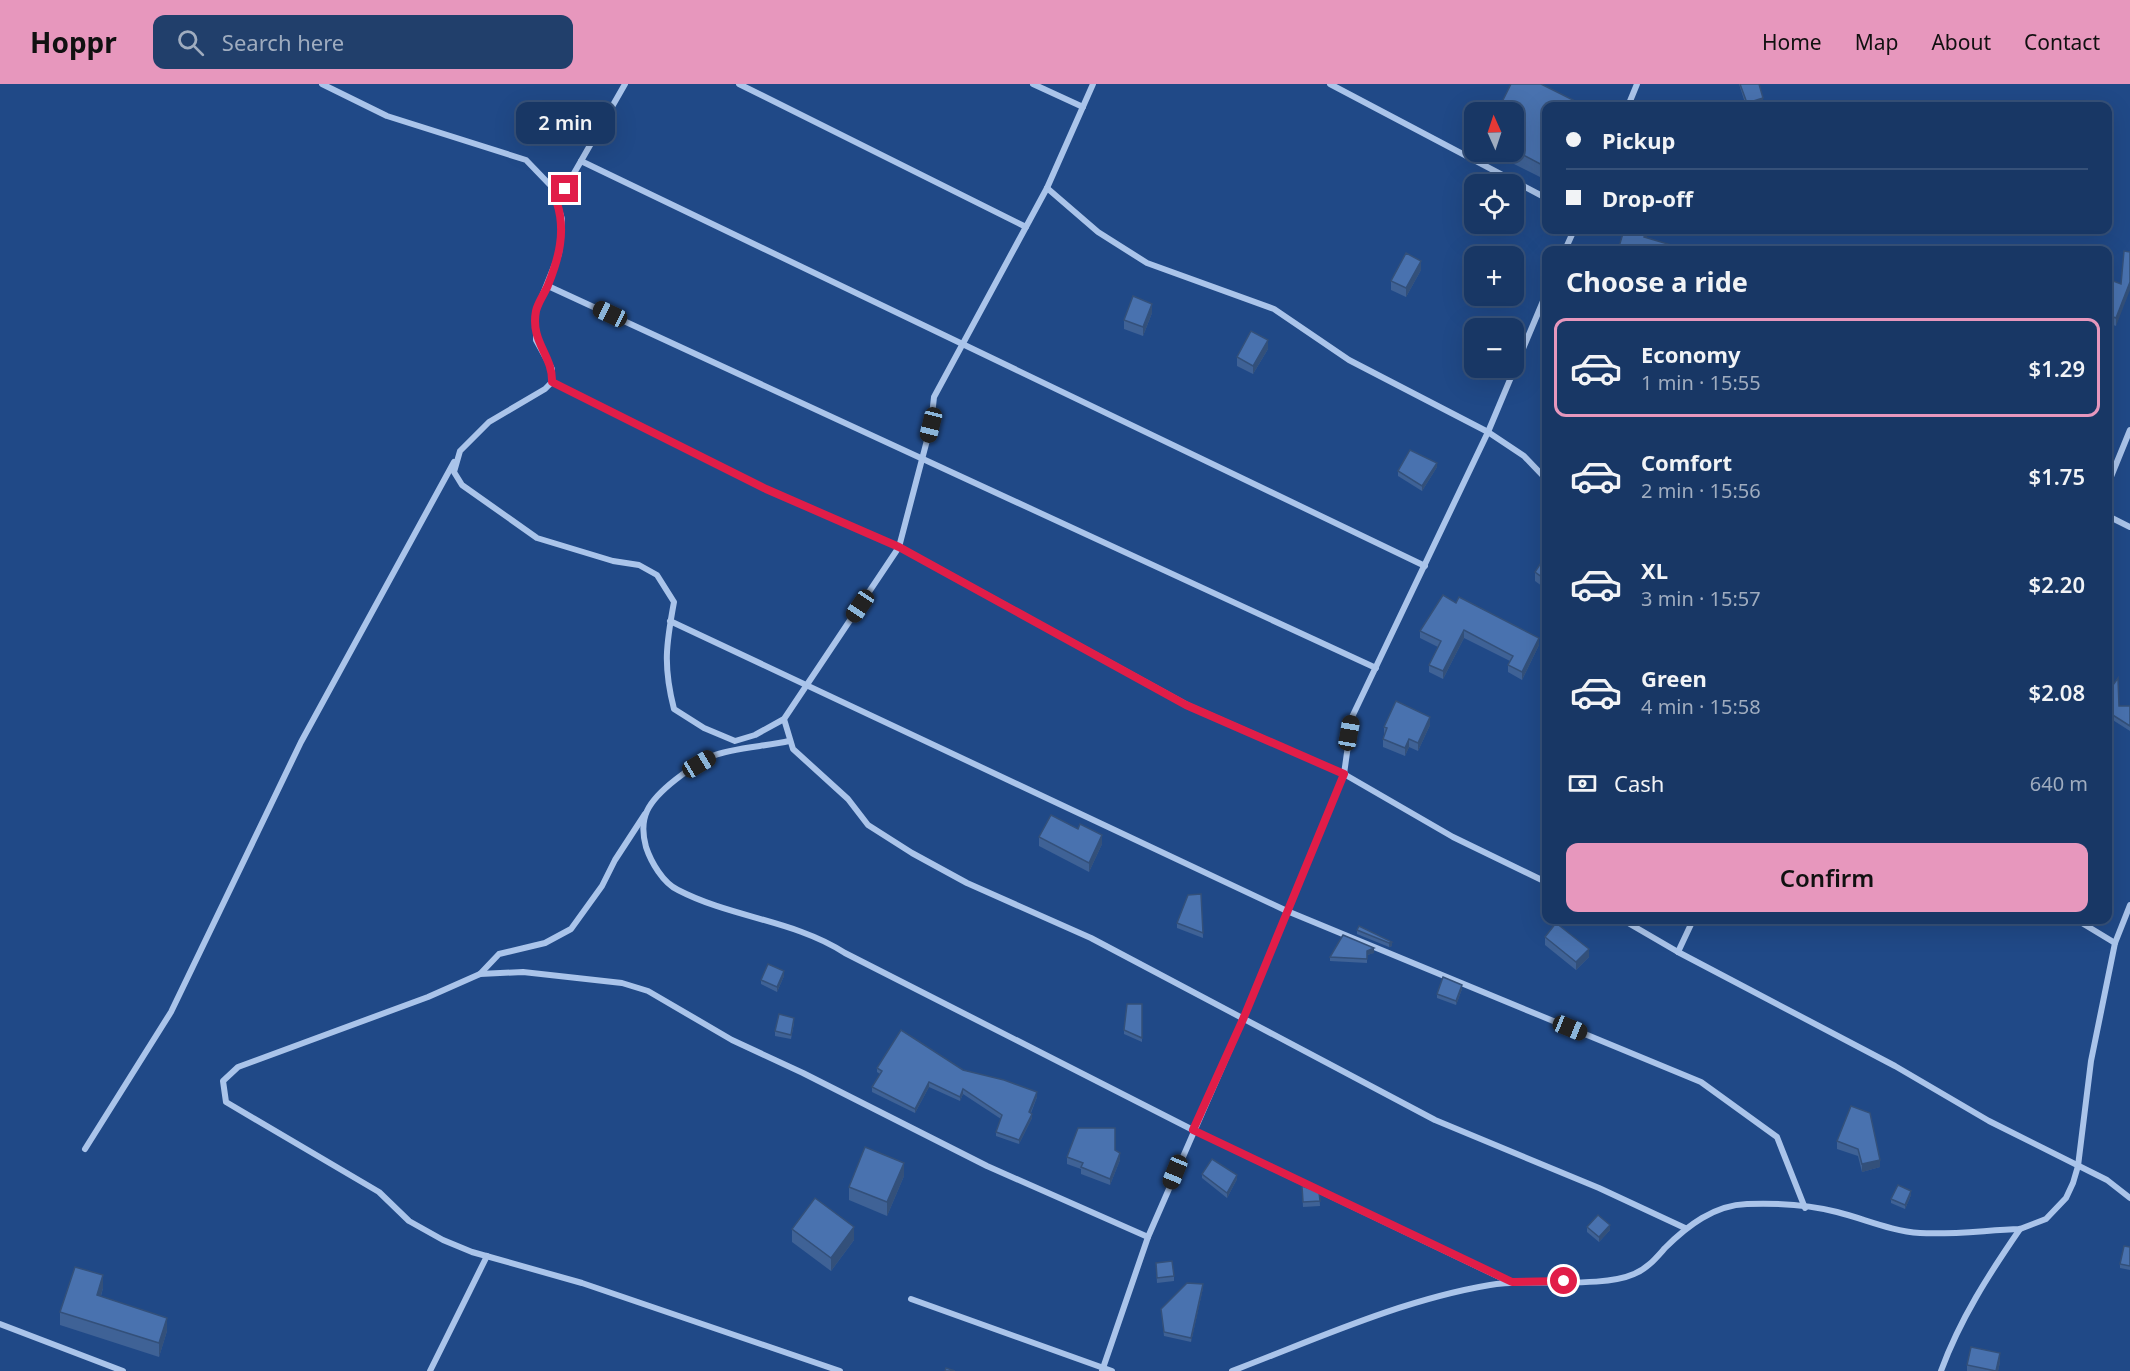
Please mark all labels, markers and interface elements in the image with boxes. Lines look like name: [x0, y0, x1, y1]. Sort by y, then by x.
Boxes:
search box: [153, 15, 573, 69]
text: Hoppr: [30, 23, 117, 61]
icon: search: [174, 26, 207, 59]
text: Search here: [222, 27, 344, 57]
text: Home: [1762, 28, 1822, 56]
text: Map: [1855, 28, 1898, 56]
text: About: [1931, 28, 1991, 56]
text: Contact: [2024, 28, 2100, 56]
callout: 2 min: [516, 102, 614, 144]
north arrow: [1464, 102, 1524, 162]
map controls: [1464, 102, 1524, 378]
text: 2 min: [538, 109, 593, 136]
text: Pickup: [1602, 125, 1675, 155]
button: locate: [1464, 174, 1524, 234]
route end: [551, 175, 578, 202]
text: Drop-off: [1602, 183, 1693, 213]
button: +: [1464, 246, 1524, 306]
text: Choose a ride: [1566, 263, 1748, 300]
car: [590, 298, 630, 330]
button: −: [1464, 318, 1524, 378]
text: Economy: [1641, 339, 1740, 369]
icon: car: [1569, 341, 1623, 395]
text: $1.29: [2029, 353, 2085, 383]
text: 1 min · 15:55: [1641, 369, 1761, 396]
car: [918, 405, 944, 445]
text: Comfort: [1641, 447, 1732, 477]
icon: car: [1569, 449, 1623, 503]
text: $1.75: [2029, 461, 2085, 491]
text: 2 min · 15:56: [1641, 477, 1761, 504]
text: XL: [1641, 555, 1668, 585]
icon: car: [1569, 557, 1623, 611]
text: $2.20: [2029, 569, 2085, 599]
text: 3 min · 15:57: [1641, 585, 1761, 612]
car: [842, 586, 878, 626]
text: Green: [1641, 663, 1707, 693]
icon: car: [1569, 665, 1623, 719]
text: $2.08: [2029, 677, 2085, 707]
text: 4 min · 15:58: [1641, 693, 1761, 720]
car: [1337, 714, 1361, 752]
car: [679, 747, 719, 781]
icon: cash: [1566, 767, 1599, 800]
text: Cash: [1614, 768, 1664, 798]
text: 640 m: [2030, 770, 2088, 797]
button: Confirm: [1566, 843, 2088, 912]
car: [1550, 1013, 1590, 1043]
car: [1160, 1152, 1190, 1192]
route start: [1550, 1267, 1577, 1294]

